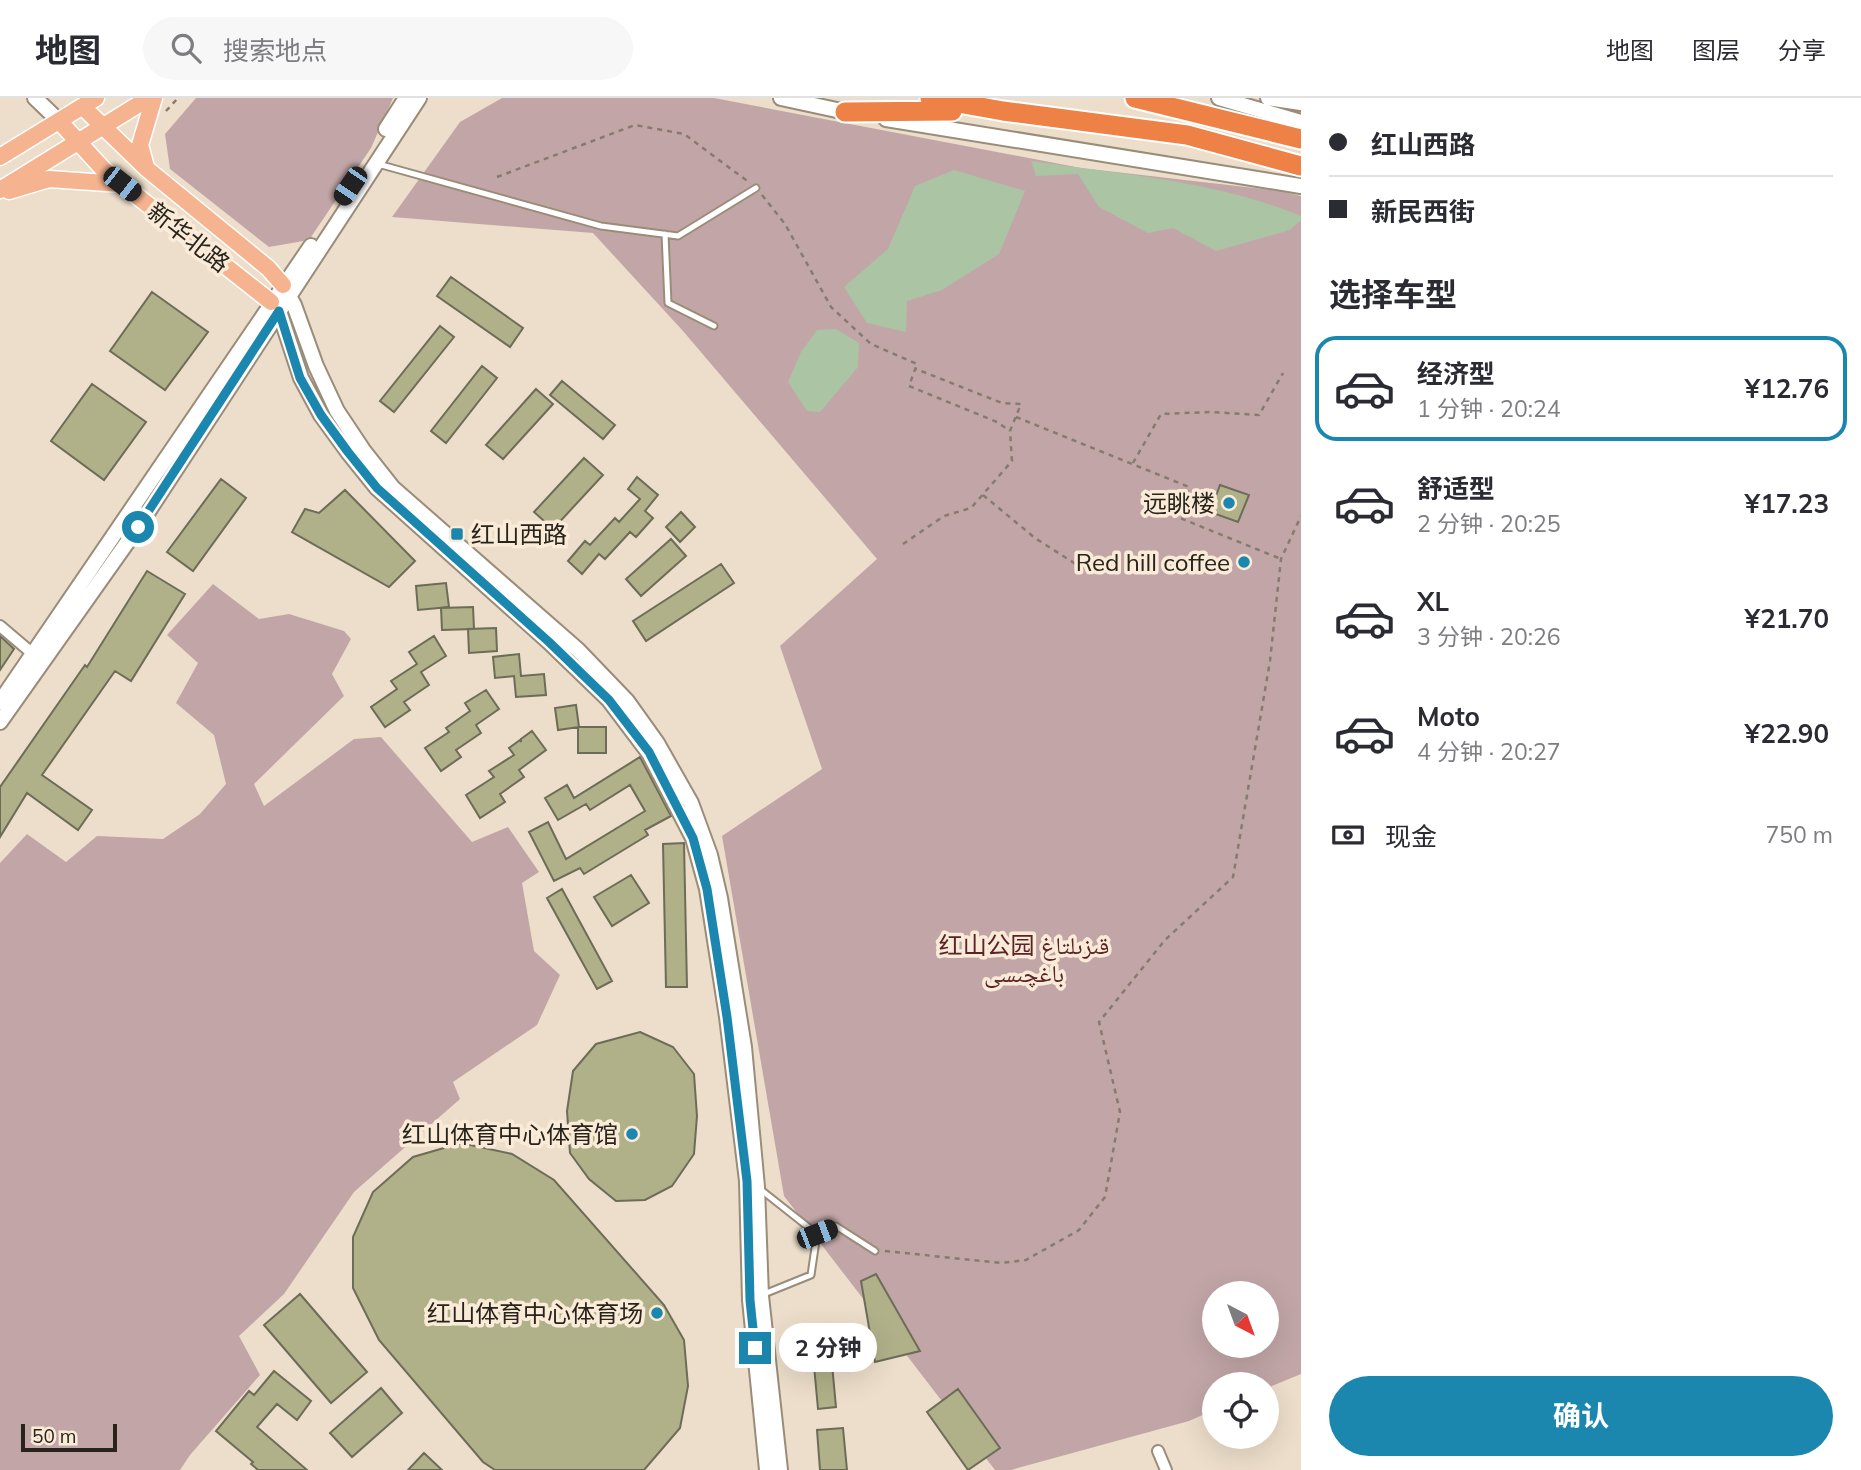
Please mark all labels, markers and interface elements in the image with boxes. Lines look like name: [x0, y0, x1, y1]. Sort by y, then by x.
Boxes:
search box: [143, 17, 633, 80]
text: 地图: [35, 29, 101, 70]
icon: search: [167, 29, 205, 67]
text: 搜索地点: [223, 34, 327, 67]
text: 地图: [1606, 35, 1654, 65]
text: 图层: [1692, 35, 1740, 65]
text: 分享: [1778, 35, 1826, 65]
text: 红山西路: [1371, 128, 1475, 161]
car: [99, 163, 146, 205]
car: [330, 163, 371, 209]
text: 新民西街: [1371, 195, 1475, 228]
street label: 新华北路: [142, 196, 236, 278]
text: 选择车型: [1329, 274, 1457, 314]
icon: car: [1333, 357, 1396, 420]
text: 经济型: [1417, 357, 1495, 390]
text: ¥12.76: [1745, 372, 1829, 405]
text: 1 分钟 · 20:24: [1417, 394, 1561, 423]
icon: car: [1333, 472, 1396, 535]
text: 舒适型: [1417, 472, 1495, 505]
text: ¥17.23: [1745, 487, 1829, 520]
place label: 远眺楼: [1143, 488, 1215, 518]
marker: 远眺楼: [1221, 495, 1237, 511]
text: 2 分钟 · 20:25: [1417, 509, 1561, 538]
route start: [122, 511, 154, 543]
place label: 红山西路: [471, 519, 567, 549]
marker: 红山西路: [449, 526, 465, 542]
place label: Red hill coffee: [1076, 547, 1230, 577]
marker: Red hill coffee: [1236, 554, 1252, 570]
text: XL: [1417, 585, 1449, 618]
icon: car: [1333, 587, 1396, 650]
text: ¥21.70: [1745, 602, 1829, 635]
text: 3 分钟 · 20:26: [1417, 622, 1561, 651]
text: Moto: [1417, 700, 1480, 733]
icon: car: [1333, 702, 1396, 765]
text: ¥22.90: [1745, 717, 1829, 750]
text: 4 分钟 · 20:27: [1417, 737, 1561, 766]
icon: cash: [1329, 816, 1367, 854]
text: 现金: [1385, 820, 1437, 853]
text: 750 m: [1765, 820, 1833, 849]
park label: 红山公园 قىزىلتاغ باغچىسى: [939, 930, 1109, 988]
place label: 红山体育中心体育馆: [402, 1119, 618, 1149]
marker: 红山体育中心体育馆: [624, 1126, 640, 1142]
car: [794, 1217, 841, 1251]
north arrow: [1202, 1281, 1279, 1358]
map controls: [1202, 1281, 1279, 1449]
place label: 红山体育中心体育场: [427, 1298, 643, 1328]
marker: 红山体育中心体育场: [649, 1305, 665, 1321]
callout: 2 分钟: [780, 1324, 878, 1372]
route end: [739, 1332, 771, 1364]
text: 2 分钟: [795, 1333, 861, 1362]
button: locate: [1202, 1372, 1279, 1449]
button: 确认: [1329, 1376, 1833, 1456]
scale bar: [21, 1421, 117, 1453]
text: 50 m: [32, 1424, 76, 1448]

